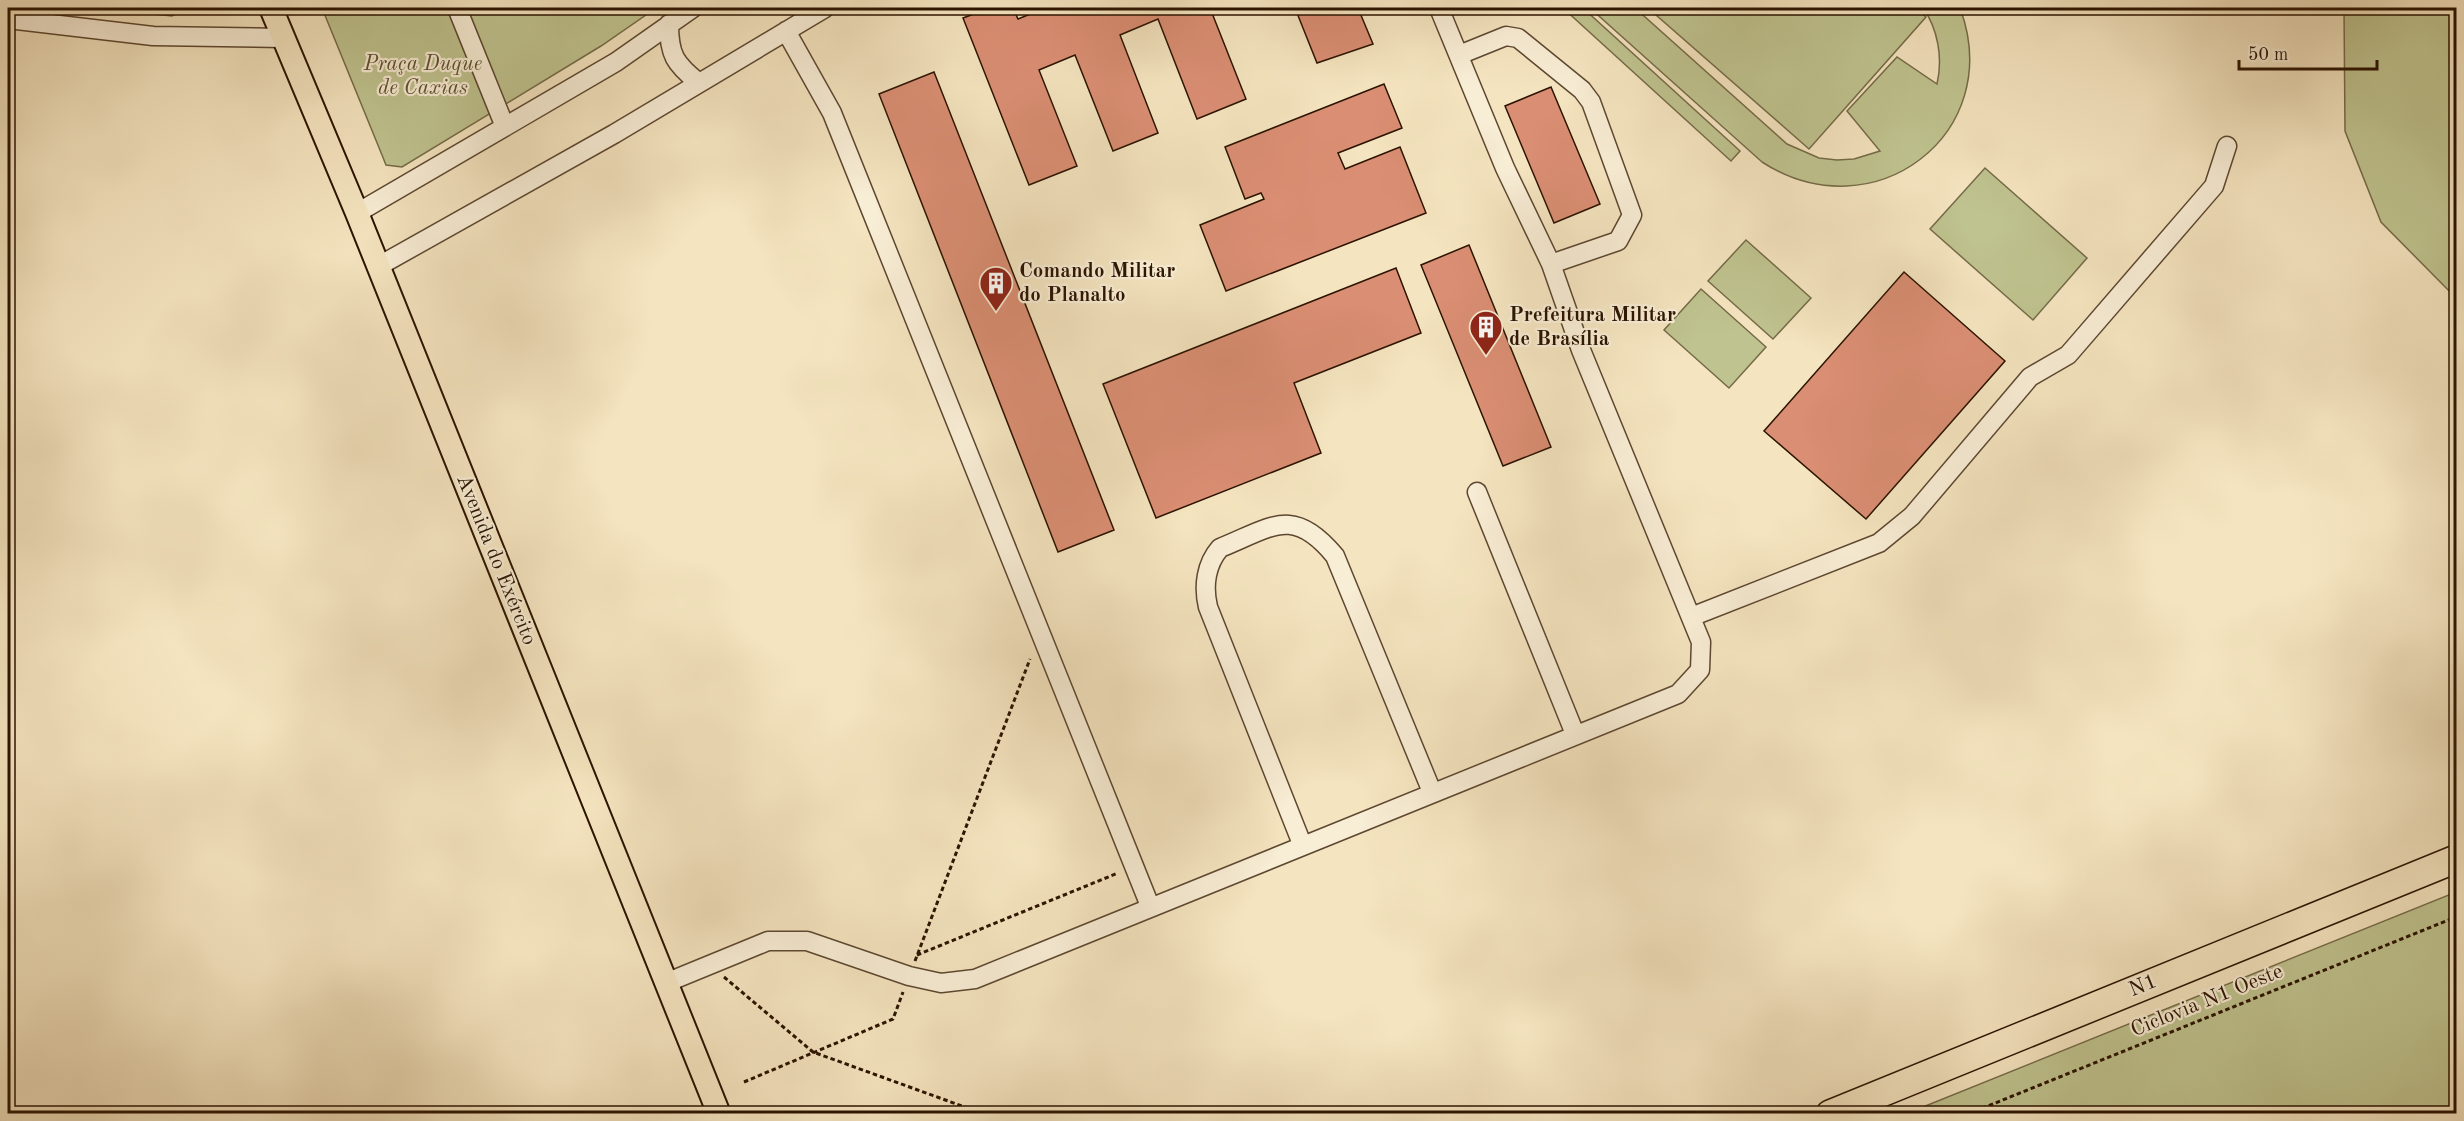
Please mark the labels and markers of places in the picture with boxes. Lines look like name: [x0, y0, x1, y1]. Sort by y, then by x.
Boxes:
place label: Comando Militar do Planalto: [1019, 261, 1175, 306]
building icon: Comando Militar do Planalto: [978, 265, 1014, 312]
place label: Prefeitura Militar de Brasília: [1509, 305, 1676, 350]
building icon: Prefeitura Militar de Brasília: [1468, 309, 1504, 356]

